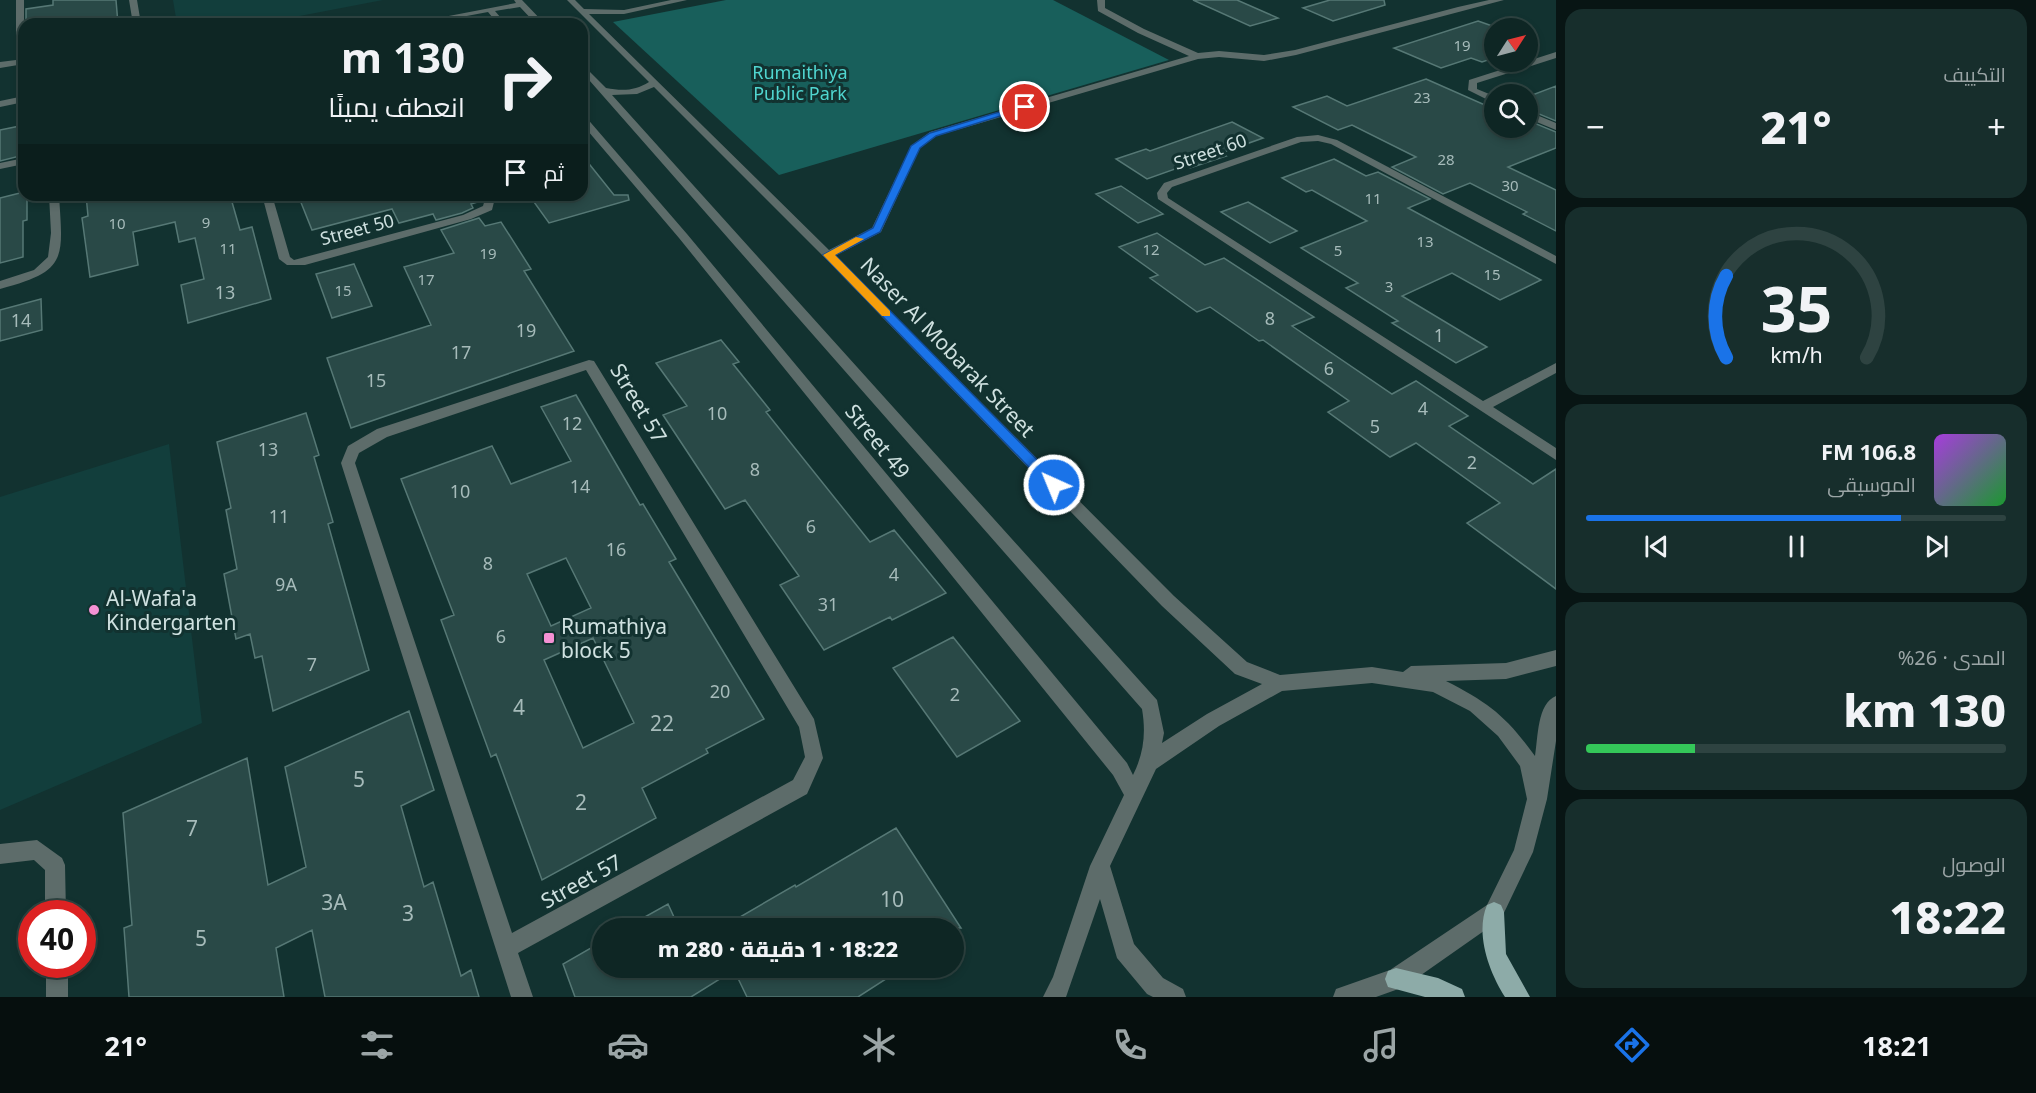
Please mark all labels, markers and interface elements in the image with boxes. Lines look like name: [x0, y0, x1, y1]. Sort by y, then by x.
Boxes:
north arrow: [1484, 18, 1538, 72]
map controls: [1484, 18, 1538, 138]
text: 130 m: [341, 28, 465, 85]
house number: 19: [1453, 35, 1471, 55]
icon: right: [486, 42, 564, 120]
park label: Rumaithiya Public Park: [752, 60, 848, 105]
text: التكييف: [1943, 61, 2006, 88]
pin: [999, 81, 1050, 132]
button: search: [1484, 84, 1538, 138]
house number: 23: [1413, 87, 1431, 107]
text: انعطف يمينًا: [328, 88, 465, 125]
icon: arrive: [1008, 90, 1041, 123]
text: 21°: [1760, 96, 1832, 157]
text: −: [1586, 104, 1605, 149]
text: +: [1987, 104, 2006, 149]
street label: Street 60: [1170, 127, 1250, 175]
house number: 28: [1437, 149, 1455, 169]
icon: arrive: [499, 156, 532, 189]
text: ثم: [544, 157, 564, 187]
house number: 30: [1501, 175, 1519, 195]
house number: 11: [1364, 188, 1382, 208]
street label: Street 50: [317, 208, 397, 250]
house number: 9: [202, 212, 210, 232]
house number: 10: [108, 213, 126, 233]
house number: 13: [1416, 231, 1434, 251]
house number: 11: [219, 238, 237, 258]
house number: 12: [1142, 239, 1160, 259]
house number: 5: [1334, 240, 1342, 260]
house number: 19: [479, 243, 497, 263]
street label: Naser Al Mobarak Street: [855, 251, 1042, 443]
house number: 15: [1483, 264, 1501, 284]
text: 35: [1760, 265, 1832, 350]
house number: 17: [417, 269, 435, 289]
house number: 3: [1385, 276, 1393, 296]
house number: 13: [215, 280, 235, 304]
house number: 15: [334, 280, 352, 300]
house number: 8: [1265, 306, 1275, 330]
house number: 14: [11, 308, 31, 332]
house number: 19: [516, 318, 536, 342]
house number: 1: [1434, 323, 1444, 347]
house number: 17: [451, 340, 471, 364]
text: km/h: [1770, 340, 1822, 369]
house number: 6: [1324, 356, 1334, 380]
street label: Street 57: [604, 358, 674, 448]
house number: 15: [366, 368, 386, 392]
house number: 4: [1418, 396, 1428, 420]
street label: Street 49: [839, 398, 917, 484]
house number: 10: [707, 401, 727, 425]
house number: 12: [562, 411, 582, 435]
house number: 5: [1370, 414, 1380, 438]
text: 106.8 FM: [1821, 436, 1916, 466]
house number: 13: [258, 437, 278, 461]
house number: 2: [1467, 450, 1477, 474]
position arrow: [1022, 453, 1086, 517]
house number: 8: [750, 457, 760, 481]
text: الموسيقى: [1827, 471, 1916, 498]
house number: 14: [570, 474, 590, 498]
house number: 10: [450, 479, 470, 503]
house number: 11: [269, 504, 289, 528]
house number: 6: [806, 514, 816, 538]
icon: previous: [1640, 530, 1673, 563]
icon: pause: [1780, 530, 1813, 563]
icon: next: [1920, 530, 1953, 563]
house number: 16: [606, 537, 626, 561]
house number: 8: [483, 551, 493, 575]
house number: 4: [889, 562, 899, 586]
house number: 9A: [275, 572, 297, 596]
place label: Al-Wafa'a Kindergarten: [106, 584, 236, 636]
house number: 31: [818, 592, 838, 616]
marker: Al-Wafa'a Kindergarten: [87, 603, 101, 617]
place label: Rumathiya block 5: [561, 612, 667, 664]
house number: 6: [496, 624, 506, 648]
marker: Rumathiya block 5: [542, 631, 556, 645]
text: المدى · 26%: [1898, 644, 2006, 671]
house number: 7: [307, 652, 317, 676]
house number: 20: [710, 679, 730, 703]
text: 130 km: [1843, 679, 2006, 740]
house number: 2: [950, 682, 960, 706]
house number: 4: [513, 693, 525, 721]
house number: 22: [650, 709, 674, 737]
house number: 5: [353, 765, 365, 793]
house number: 2: [575, 788, 587, 816]
house number: 7: [186, 814, 198, 842]
street label: Street 57: [536, 847, 626, 915]
text: الوصول: [1942, 851, 2006, 878]
house number: 10: [880, 885, 904, 913]
text: 18:22: [1889, 886, 2006, 947]
house number: 3A: [321, 888, 347, 916]
house number: 3: [402, 899, 414, 927]
speed limit sign: 40: [18, 900, 96, 978]
house number: 5: [195, 924, 207, 952]
text: 18:22 · 1 دقيقة · 280 m: [658, 933, 898, 963]
icon: filters: [356, 1024, 398, 1066]
icon: car: [607, 1024, 649, 1066]
icon: climate: [858, 1024, 900, 1066]
icon: phone: [1109, 1024, 1151, 1066]
icon: music: [1360, 1024, 1402, 1066]
icon: directions: [1611, 1024, 1653, 1066]
text: 21°: [105, 1027, 147, 1064]
text: 18:21: [1862, 1027, 1931, 1064]

